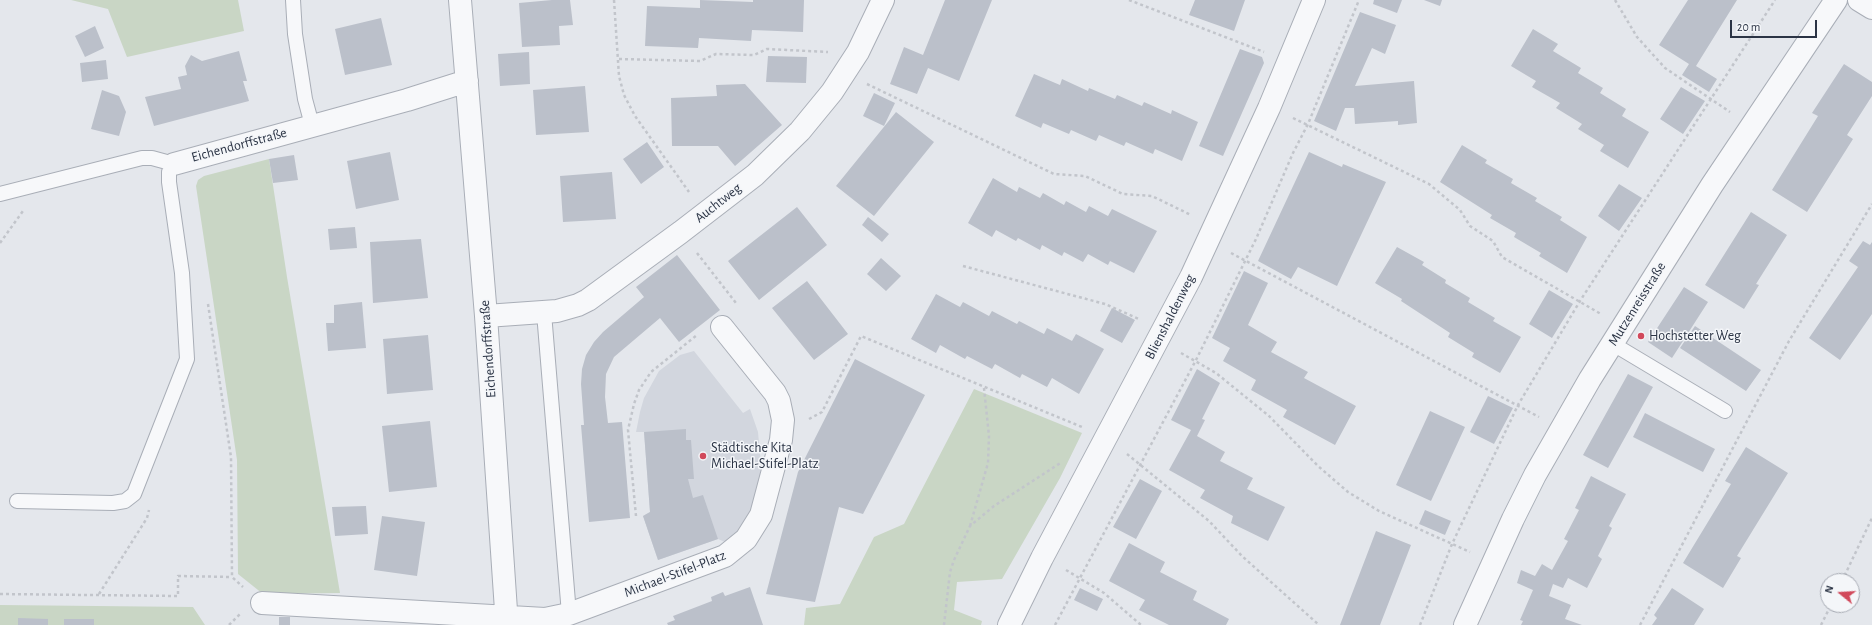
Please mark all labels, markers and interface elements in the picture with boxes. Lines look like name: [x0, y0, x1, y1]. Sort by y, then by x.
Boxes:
scale bar: [1732, 12, 1819, 38]
text: 20 m: [1737, 21, 1760, 33]
street label: Eichendorffstraße: [189, 124, 289, 166]
street label: Auchtweg: [691, 180, 745, 226]
street label: Mutzenreisstraße: [1605, 259, 1669, 349]
street label: Blienshaldenweg: [1141, 272, 1199, 362]
street label: Eichendorffstraße: [476, 299, 500, 399]
place label: Hochstetter Weg: [1649, 328, 1741, 344]
marker: Hochstetter Weg: [1636, 331, 1646, 341]
place label: Städtische Kita Michael-Stifel-Platz: [711, 440, 818, 472]
marker: Städtische Kita Michael-Stifel-Platz: [698, 451, 708, 461]
street label: Michael-Stifel-Platz: [622, 547, 728, 601]
north arrow: [1820, 573, 1860, 613]
text: N: [1823, 584, 1835, 595]

